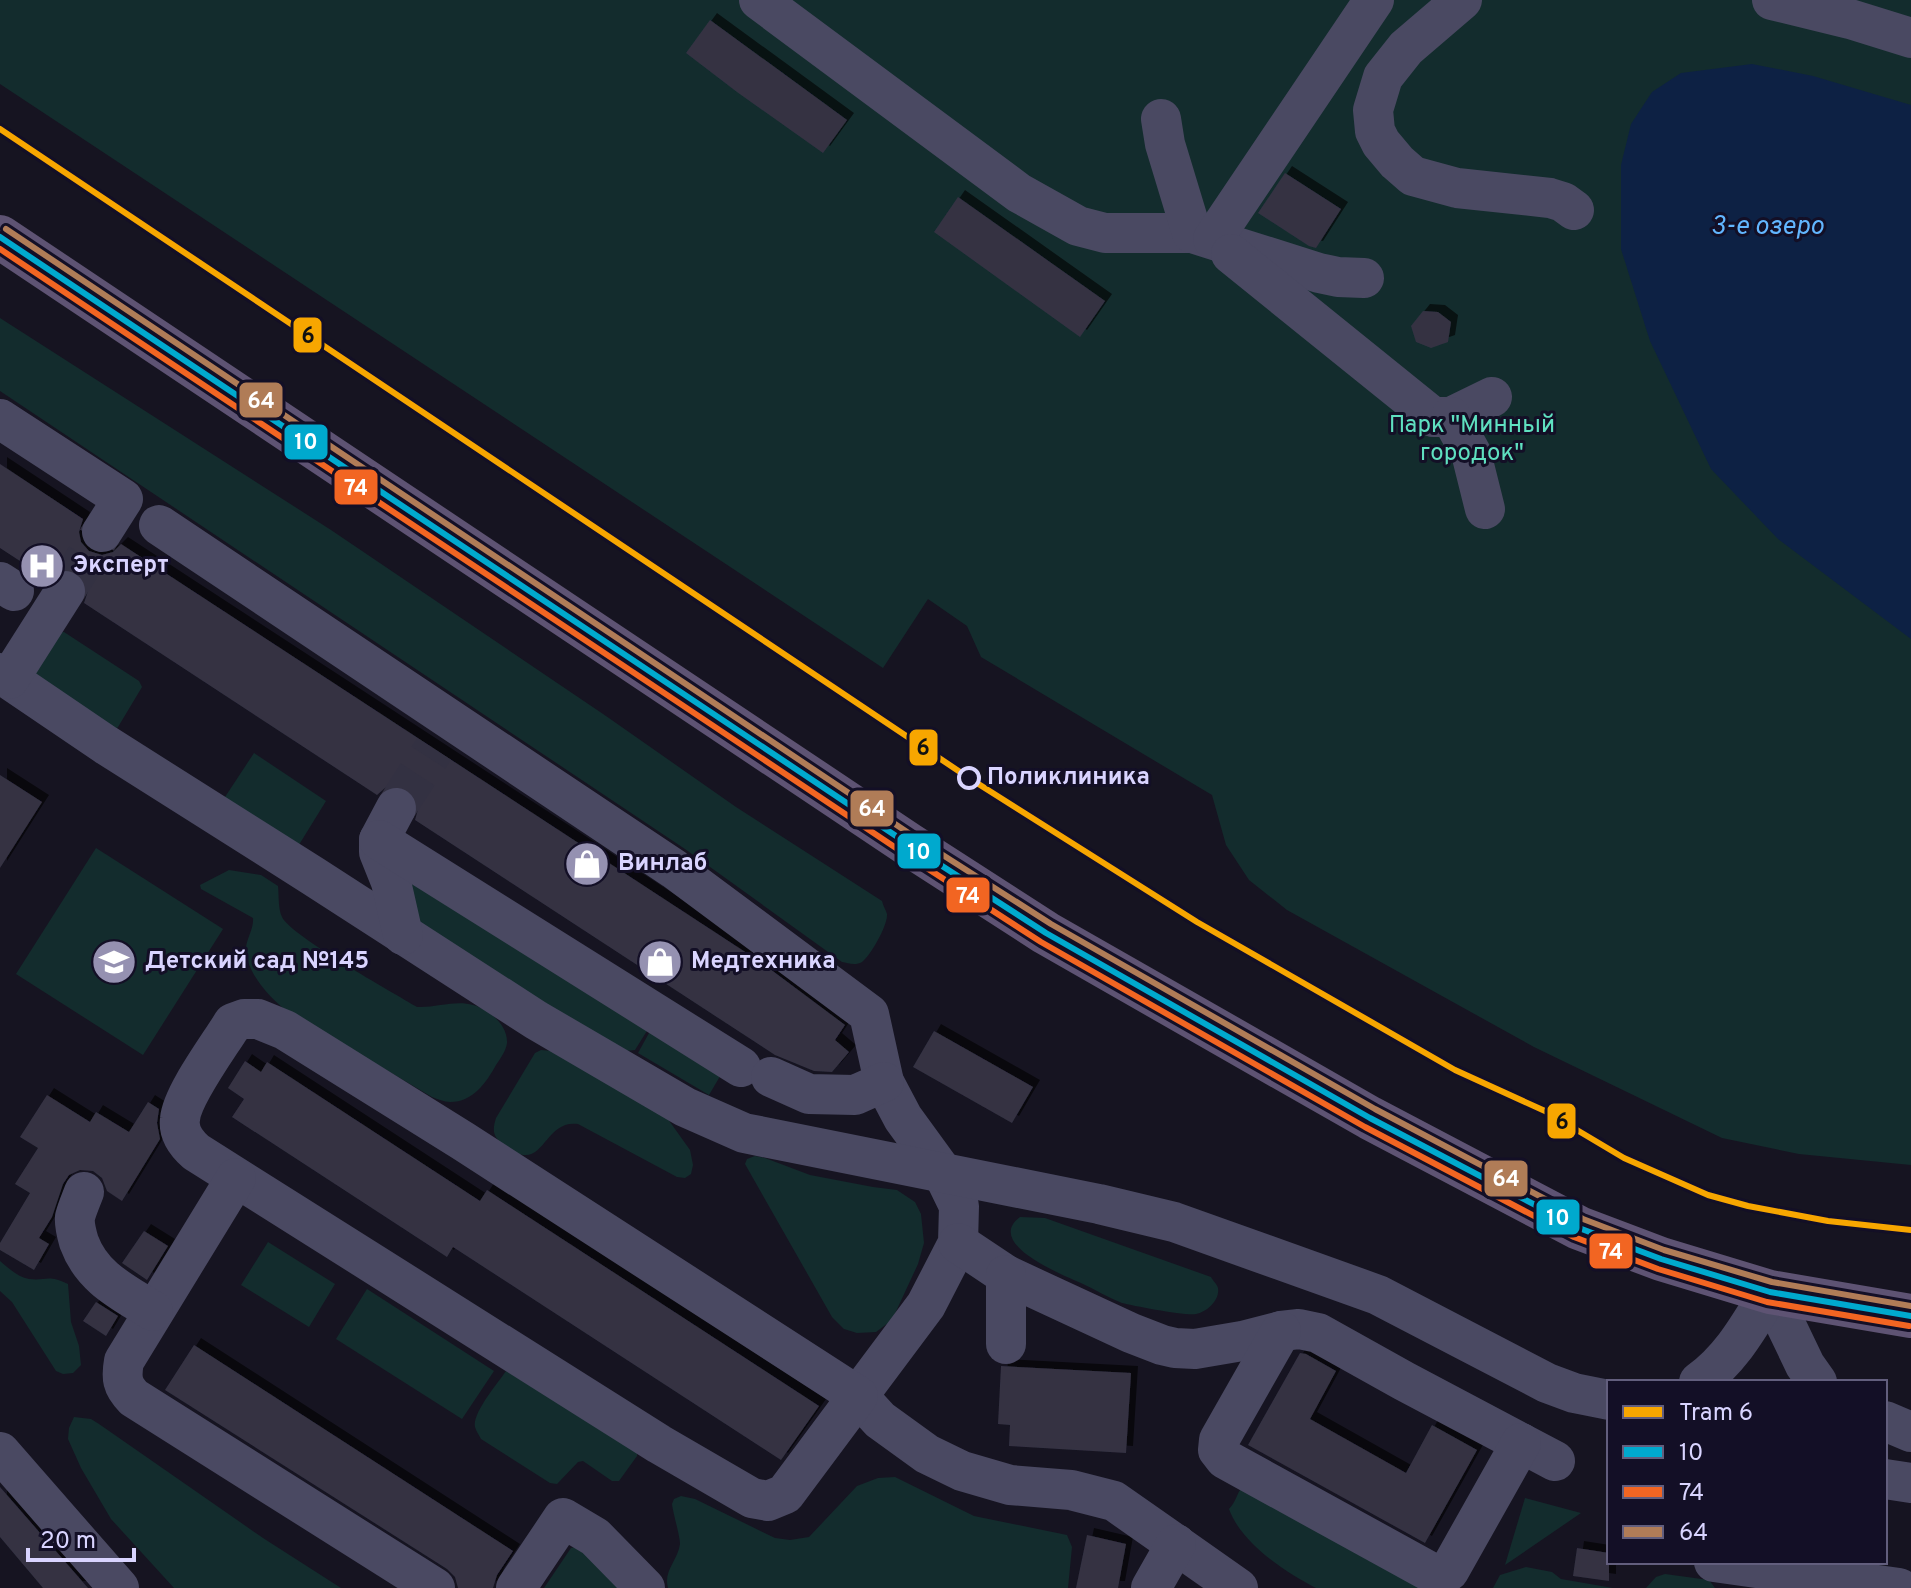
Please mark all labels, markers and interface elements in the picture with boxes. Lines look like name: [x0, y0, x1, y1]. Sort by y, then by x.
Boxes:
water label: 3-е озеро: [1710, 211, 1824, 244]
line badge: 6: [292, 316, 323, 354]
text: 6: [301, 324, 315, 351]
line badge: 64: [238, 381, 284, 419]
text: 64: [247, 389, 275, 416]
park label: Парк "Минный городок": [1389, 411, 1555, 469]
line badge: 10: [283, 423, 329, 461]
text: 10: [294, 430, 318, 457]
line badge: 74: [333, 468, 379, 506]
text: 74: [344, 476, 368, 503]
hospital icon: Эксперт: [18, 542, 66, 590]
place label: Эксперт: [73, 551, 169, 581]
line badge: 6: [908, 728, 939, 767]
text: 6: [916, 736, 930, 763]
place label: Поликлиника: [987, 763, 1150, 793]
marker: Поликлиника: [958, 767, 980, 789]
line badge: 64: [849, 789, 895, 828]
text: 64: [858, 797, 886, 824]
line badge: 10: [896, 832, 942, 870]
shop icon: Винлаб: [563, 840, 611, 888]
text: 10: [907, 840, 931, 867]
place label: Винлаб: [618, 849, 707, 879]
line badge: 74: [945, 876, 991, 914]
text: 74: [956, 884, 980, 911]
school or university icon: Детский сад №145: [90, 938, 138, 986]
shop icon: Медтехника: [636, 938, 684, 986]
place label: Детский сад №145: [145, 947, 369, 977]
place label: Медтехника: [691, 947, 836, 977]
line badge: 6: [1546, 1102, 1577, 1140]
text: 6: [1555, 1110, 1569, 1137]
line badge: 64: [1483, 1159, 1529, 1198]
text: 64: [1492, 1167, 1520, 1194]
line badge: 10: [1535, 1198, 1581, 1236]
text: 10: [1546, 1206, 1570, 1233]
line badge: 74: [1588, 1232, 1634, 1270]
text: 74: [1599, 1240, 1623, 1267]
legend: [1607, 1380, 1887, 1564]
text: Tram 6: [1679, 1399, 1753, 1429]
text: 10: [1679, 1439, 1703, 1469]
text: 74: [1679, 1479, 1704, 1509]
scale bar: [28, 1512, 134, 1562]
text: 64: [1679, 1519, 1708, 1549]
text: 20 m: [40, 1527, 96, 1557]

